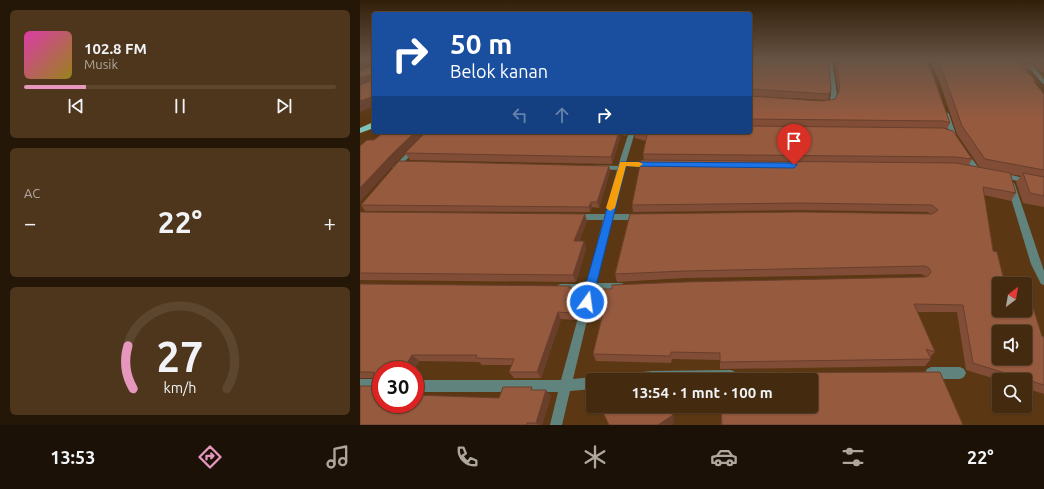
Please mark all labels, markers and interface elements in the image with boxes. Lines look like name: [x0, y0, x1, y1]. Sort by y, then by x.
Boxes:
icon: right: [384, 28, 436, 80]
text: 50 m: [450, 28, 512, 59]
text: 102.8 FM: [84, 40, 147, 57]
text: Musik: [84, 57, 118, 71]
text: Belok kanan: [450, 61, 548, 81]
icon: previous: [65, 95, 87, 117]
icon: pause: [169, 95, 191, 117]
icon: next: [273, 95, 295, 117]
icon: left: [509, 104, 531, 126]
icon: ahead: [551, 104, 573, 126]
icon: right: [593, 104, 615, 126]
pin: [777, 124, 811, 165]
icon: arrive: [783, 130, 805, 152]
text: AC: [24, 186, 40, 200]
text: 22°: [158, 205, 202, 239]
text: −: [24, 210, 36, 235]
text: +: [324, 210, 336, 235]
north arrow: [992, 277, 1032, 317]
map controls: [992, 277, 1032, 413]
position arrow: [566, 281, 608, 323]
button: sound: [992, 325, 1032, 365]
text: 27: [157, 333, 203, 380]
speed limit sign: 30: [372, 361, 424, 413]
button: search: [992, 373, 1032, 413]
text: km/h: [164, 379, 196, 395]
text: 13:54 · 1 mnt · 100 m: [631, 384, 773, 401]
icon: directions: [196, 443, 224, 471]
icon: music: [324, 443, 352, 471]
icon: phone: [453, 443, 481, 471]
icon: climate: [581, 443, 609, 471]
icon: car: [710, 443, 738, 471]
icon: filters: [839, 443, 867, 471]
text: 13:53: [50, 447, 95, 467]
text: 22°: [967, 447, 994, 467]

